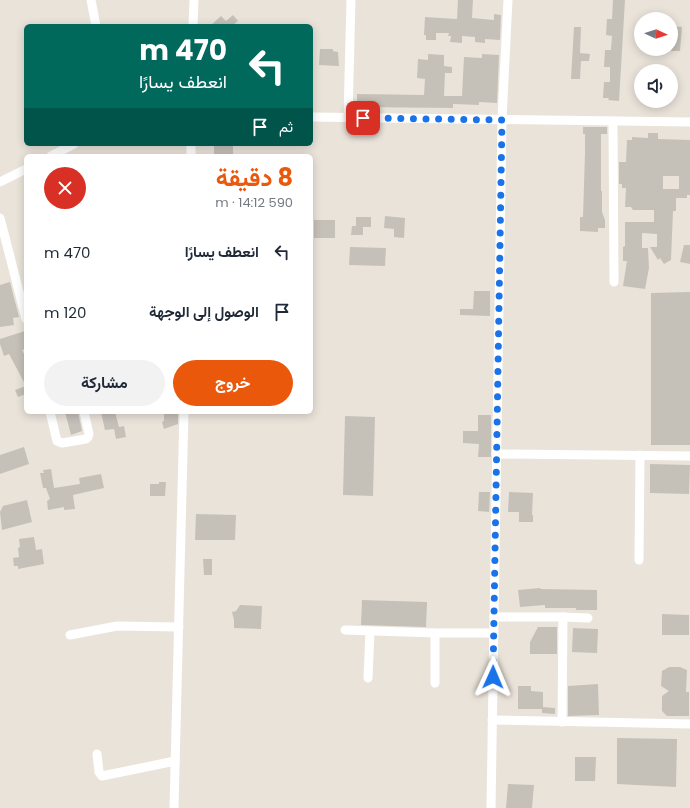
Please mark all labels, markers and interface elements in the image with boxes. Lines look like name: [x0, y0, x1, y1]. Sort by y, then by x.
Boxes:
north arrow: [634, 12, 678, 56]
map controls: [634, 12, 678, 108]
text: 470 m: [139, 31, 227, 70]
icon: left: [241, 40, 293, 92]
button: sound: [634, 64, 678, 108]
text: انعطف يسارًا: [139, 69, 227, 94]
pin: [346, 101, 380, 135]
icon: arrive: [352, 107, 374, 129]
icon: arrive: [249, 116, 271, 138]
text: ثم: [279, 116, 293, 137]
text: 8 دقيقة: [216, 161, 293, 194]
button: close: [44, 167, 86, 209]
text: 590 m · 14:12: [215, 193, 293, 212]
text: انعطف يسارًا: [185, 241, 259, 262]
icon: left: [271, 241, 293, 263]
text: 470 m: [44, 242, 91, 263]
text: الوصول إلى الوجهة: [149, 301, 259, 322]
icon: arrive: [271, 301, 293, 323]
text: 120 m: [44, 302, 86, 323]
button: مشاركة: [44, 360, 165, 406]
button: خروج: [173, 360, 293, 406]
position arrow: [472, 656, 514, 698]

